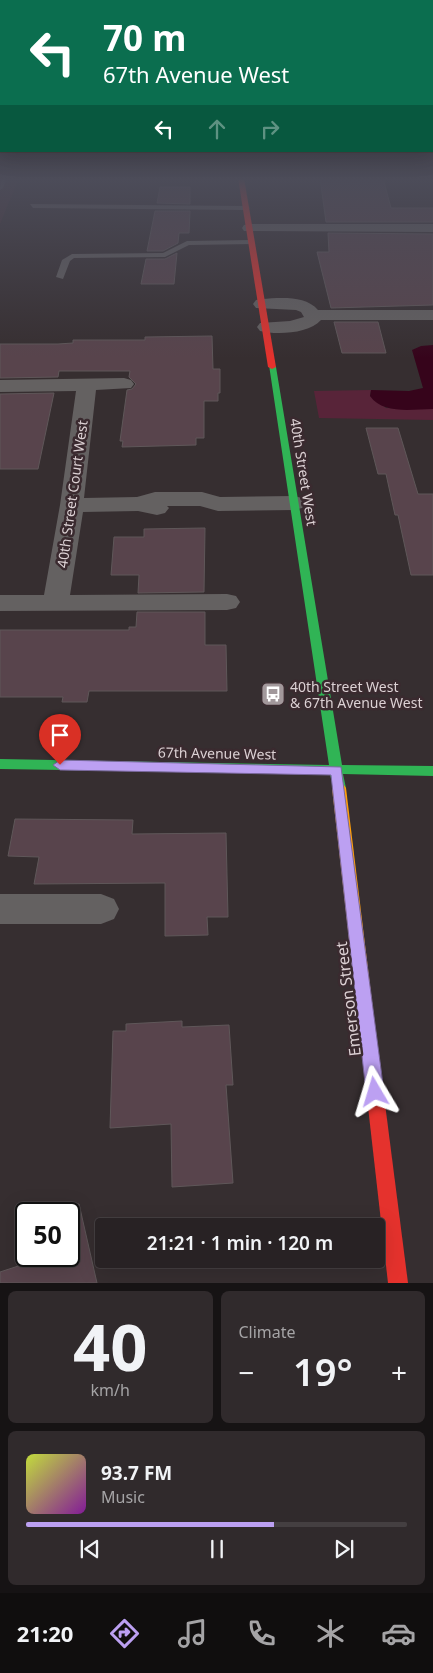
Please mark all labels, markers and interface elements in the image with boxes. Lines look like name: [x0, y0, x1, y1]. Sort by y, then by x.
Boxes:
text: 70 m: [103, 14, 186, 61]
icon: left: [20, 20, 85, 85]
text: 67th Avenue West: [103, 59, 289, 89]
icon: left: [150, 115, 178, 143]
icon: ahead: [203, 115, 231, 143]
icon: right: [256, 115, 284, 143]
street label: 40th Street West: [286, 417, 322, 527]
street label: 40th Street Court West: [52, 419, 92, 569]
place label: 40th Street West & 67th Avenue West: [290, 677, 422, 712]
bus stop icon: 40th Street West & 67th Avenue West: [260, 681, 286, 707]
pin: [39, 714, 81, 765]
icon: arrive: [46, 721, 74, 749]
street label: 67th Avenue West: [158, 742, 276, 764]
street label: Emerson Street: [330, 940, 366, 1058]
position arrow: [348, 1065, 400, 1117]
speed limit sign: 50: [15, 1202, 80, 1267]
text: 21:21 · 1 min · 120 m: [147, 1230, 333, 1256]
text: 40: [73, 1302, 147, 1390]
text: Climate: [239, 1321, 296, 1343]
text: 19°: [293, 1345, 353, 1397]
text: −: [239, 1353, 255, 1391]
text: +: [391, 1353, 407, 1391]
text: km/h: [91, 1379, 130, 1401]
text: 93.7 FM: [101, 1460, 172, 1486]
text: Music: [101, 1486, 145, 1508]
icon: previous: [76, 1535, 104, 1563]
icon: pause: [203, 1535, 231, 1563]
icon: next: [330, 1535, 358, 1563]
icon: directions: [107, 1616, 142, 1651]
icon: music: [175, 1616, 210, 1651]
icon: phone: [244, 1616, 279, 1651]
icon: climate: [313, 1616, 348, 1651]
icon: car: [381, 1616, 416, 1651]
text: 21:20: [17, 1618, 73, 1648]

